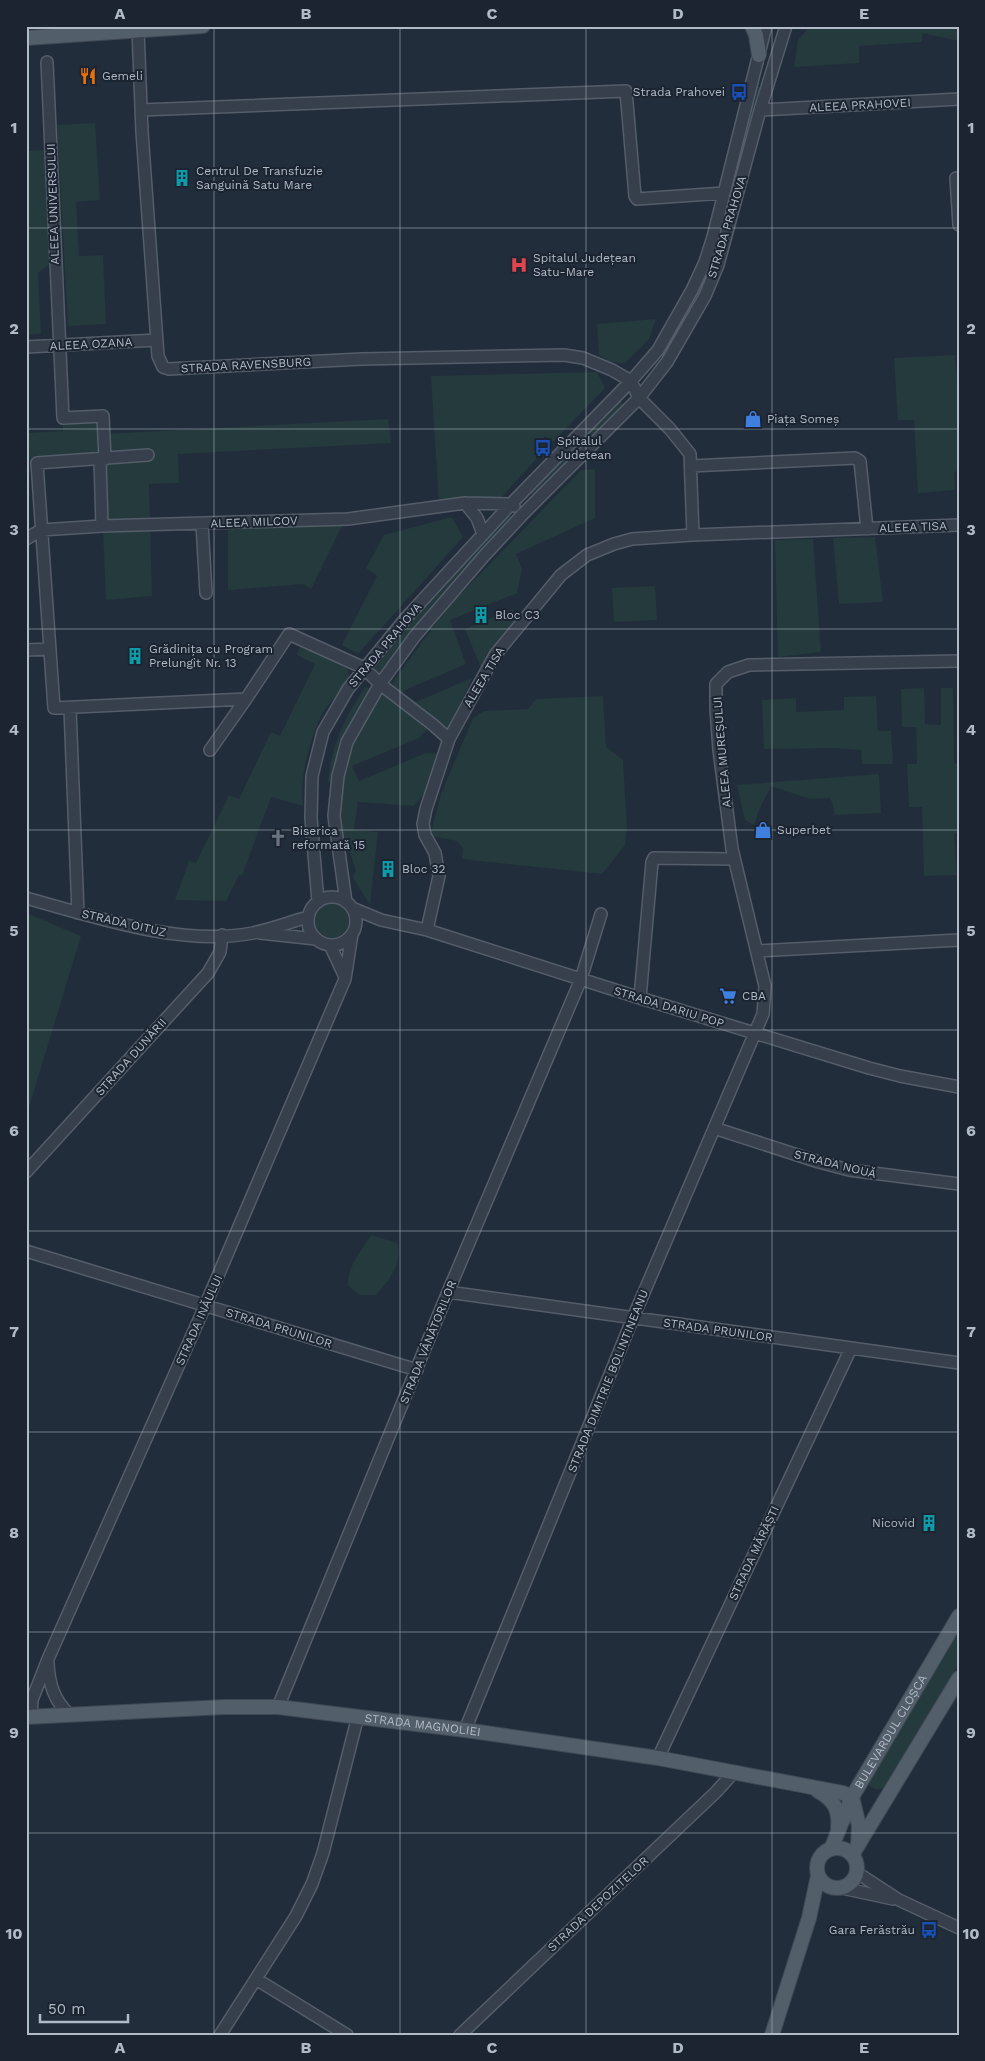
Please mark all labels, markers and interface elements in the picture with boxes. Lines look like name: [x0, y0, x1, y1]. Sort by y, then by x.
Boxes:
text: A: [115, 4, 126, 23]
text: B: [301, 4, 312, 23]
text: C: [487, 4, 498, 23]
text: D: [672, 4, 684, 23]
text: E: [859, 4, 869, 23]
restaurant icon: Gemeli: [78, 66, 98, 86]
place label: Gemeli: [102, 69, 143, 83]
bus stop icon: Strada Prahovei: [729, 82, 749, 102]
place label: Strada Prahovei: [633, 85, 725, 99]
street label: ALEEA PRAHOVEI: [809, 95, 911, 115]
text: 1: [11, 118, 17, 137]
text: 1: [968, 118, 974, 137]
street label: ALEEA UNIVERSULUI: [44, 143, 62, 265]
place label: Centrul De Transfuzie Sanguină Satu Mare: [196, 164, 323, 192]
building icon: Centrul De Transfuzie Sanguină Satu Mare: [172, 168, 192, 188]
street label: STRADA PRAHOVA: [705, 174, 749, 280]
place label: Spitalul Județean Satu-Mare: [533, 251, 636, 279]
hospital icon: Spitalul Județean Satu-Mare: [509, 255, 529, 275]
text: 2: [9, 319, 19, 338]
text: 2: [966, 319, 976, 338]
street label: ALEEA OZANA: [49, 335, 133, 353]
street label: STRADA RAVENSBURG: [180, 355, 312, 375]
shop icon: Piața Someș: [743, 409, 763, 429]
place label: Piața Someș: [767, 412, 839, 426]
place label: Spitalul Judetean: [557, 434, 612, 462]
bus stop icon: Spitalul Judetean: [533, 438, 553, 458]
street label: ALEEA MILCOV: [210, 513, 298, 531]
street label: ALEEA TISA: [879, 519, 947, 535]
text: 3: [9, 520, 19, 539]
text: 3: [966, 520, 976, 539]
street label: STRADA PRAHOVA: [346, 600, 425, 690]
building icon: Bloc C3: [471, 605, 491, 625]
place label: Bloc C3: [495, 608, 540, 622]
place label: Grădinița cu Program Prelungit Nr. 13: [149, 642, 273, 670]
street label: ALEEA TISA: [461, 644, 508, 710]
building icon: Grădinița cu Program Prelungit Nr. 13: [125, 646, 145, 666]
street label: ALEEA MUREȘULUI: [710, 696, 734, 808]
text: 4: [9, 720, 19, 739]
text: 4: [966, 720, 976, 739]
shop icon: Superbet: [753, 820, 773, 840]
place label: Superbet: [777, 823, 831, 837]
place label: Biserica reformată 15: [292, 824, 365, 852]
church icon: Biserica reformată 15: [268, 828, 288, 848]
building icon: Bloc 32: [378, 859, 398, 879]
place label: Bloc 32: [402, 862, 446, 876]
street label: STRADA OITUZ: [80, 906, 168, 940]
text: 5: [9, 921, 19, 940]
text: 5: [966, 921, 976, 940]
street label: STRADA DARIU POP: [612, 984, 726, 1030]
supermarket icon: CBA: [718, 986, 738, 1006]
place label: CBA: [742, 989, 766, 1003]
street label: STRADA DUNĂRII: [93, 1015, 169, 1099]
text: 6: [9, 1121, 19, 1140]
text: 6: [966, 1121, 976, 1140]
street label: STRADA NOUĂ: [792, 1147, 878, 1181]
street label: STRADA INĂULUI: [173, 1272, 225, 1368]
street label: STRADA VÂNĂTORILOR: [397, 1278, 459, 1406]
street label: STRADA DIMITRIE BOLINTINEANU: [565, 1288, 651, 1474]
street label: STRADA PRUNILOR: [224, 1305, 334, 1351]
street label: STRADA PRUNILOR: [662, 1315, 774, 1345]
text: 7: [9, 1322, 19, 1341]
text: 7: [966, 1322, 976, 1341]
street label: STRADA MĂRĂȘTI: [726, 1504, 782, 1602]
building icon: Nicovid: [919, 1513, 939, 1533]
place label: Nicovid: [872, 1516, 915, 1530]
text: 8: [9, 1523, 19, 1542]
text: 8: [966, 1523, 976, 1542]
street label: BULEVARDUL CLOȘCA: [851, 1672, 930, 1791]
street label: STRADA MAGNOLIEI: [364, 1711, 482, 1739]
text: 9: [9, 1723, 19, 1742]
text: 9: [966, 1723, 976, 1742]
street label: STRADA DEPOZITELOR: [545, 1854, 651, 1954]
bus stop icon: Gara Ferăstrău: [919, 1920, 939, 1940]
place label: Gara Ferăstrău: [829, 1923, 915, 1937]
text: 10: [5, 1924, 23, 1943]
text: 10: [962, 1924, 980, 1943]
scale bar: [40, 1991, 128, 2023]
text: 50 m: [48, 2000, 85, 2018]
text: A: [115, 2038, 126, 2057]
text: B: [301, 2038, 312, 2057]
text: C: [487, 2038, 498, 2057]
text: D: [672, 2038, 684, 2057]
text: E: [859, 2038, 869, 2057]

